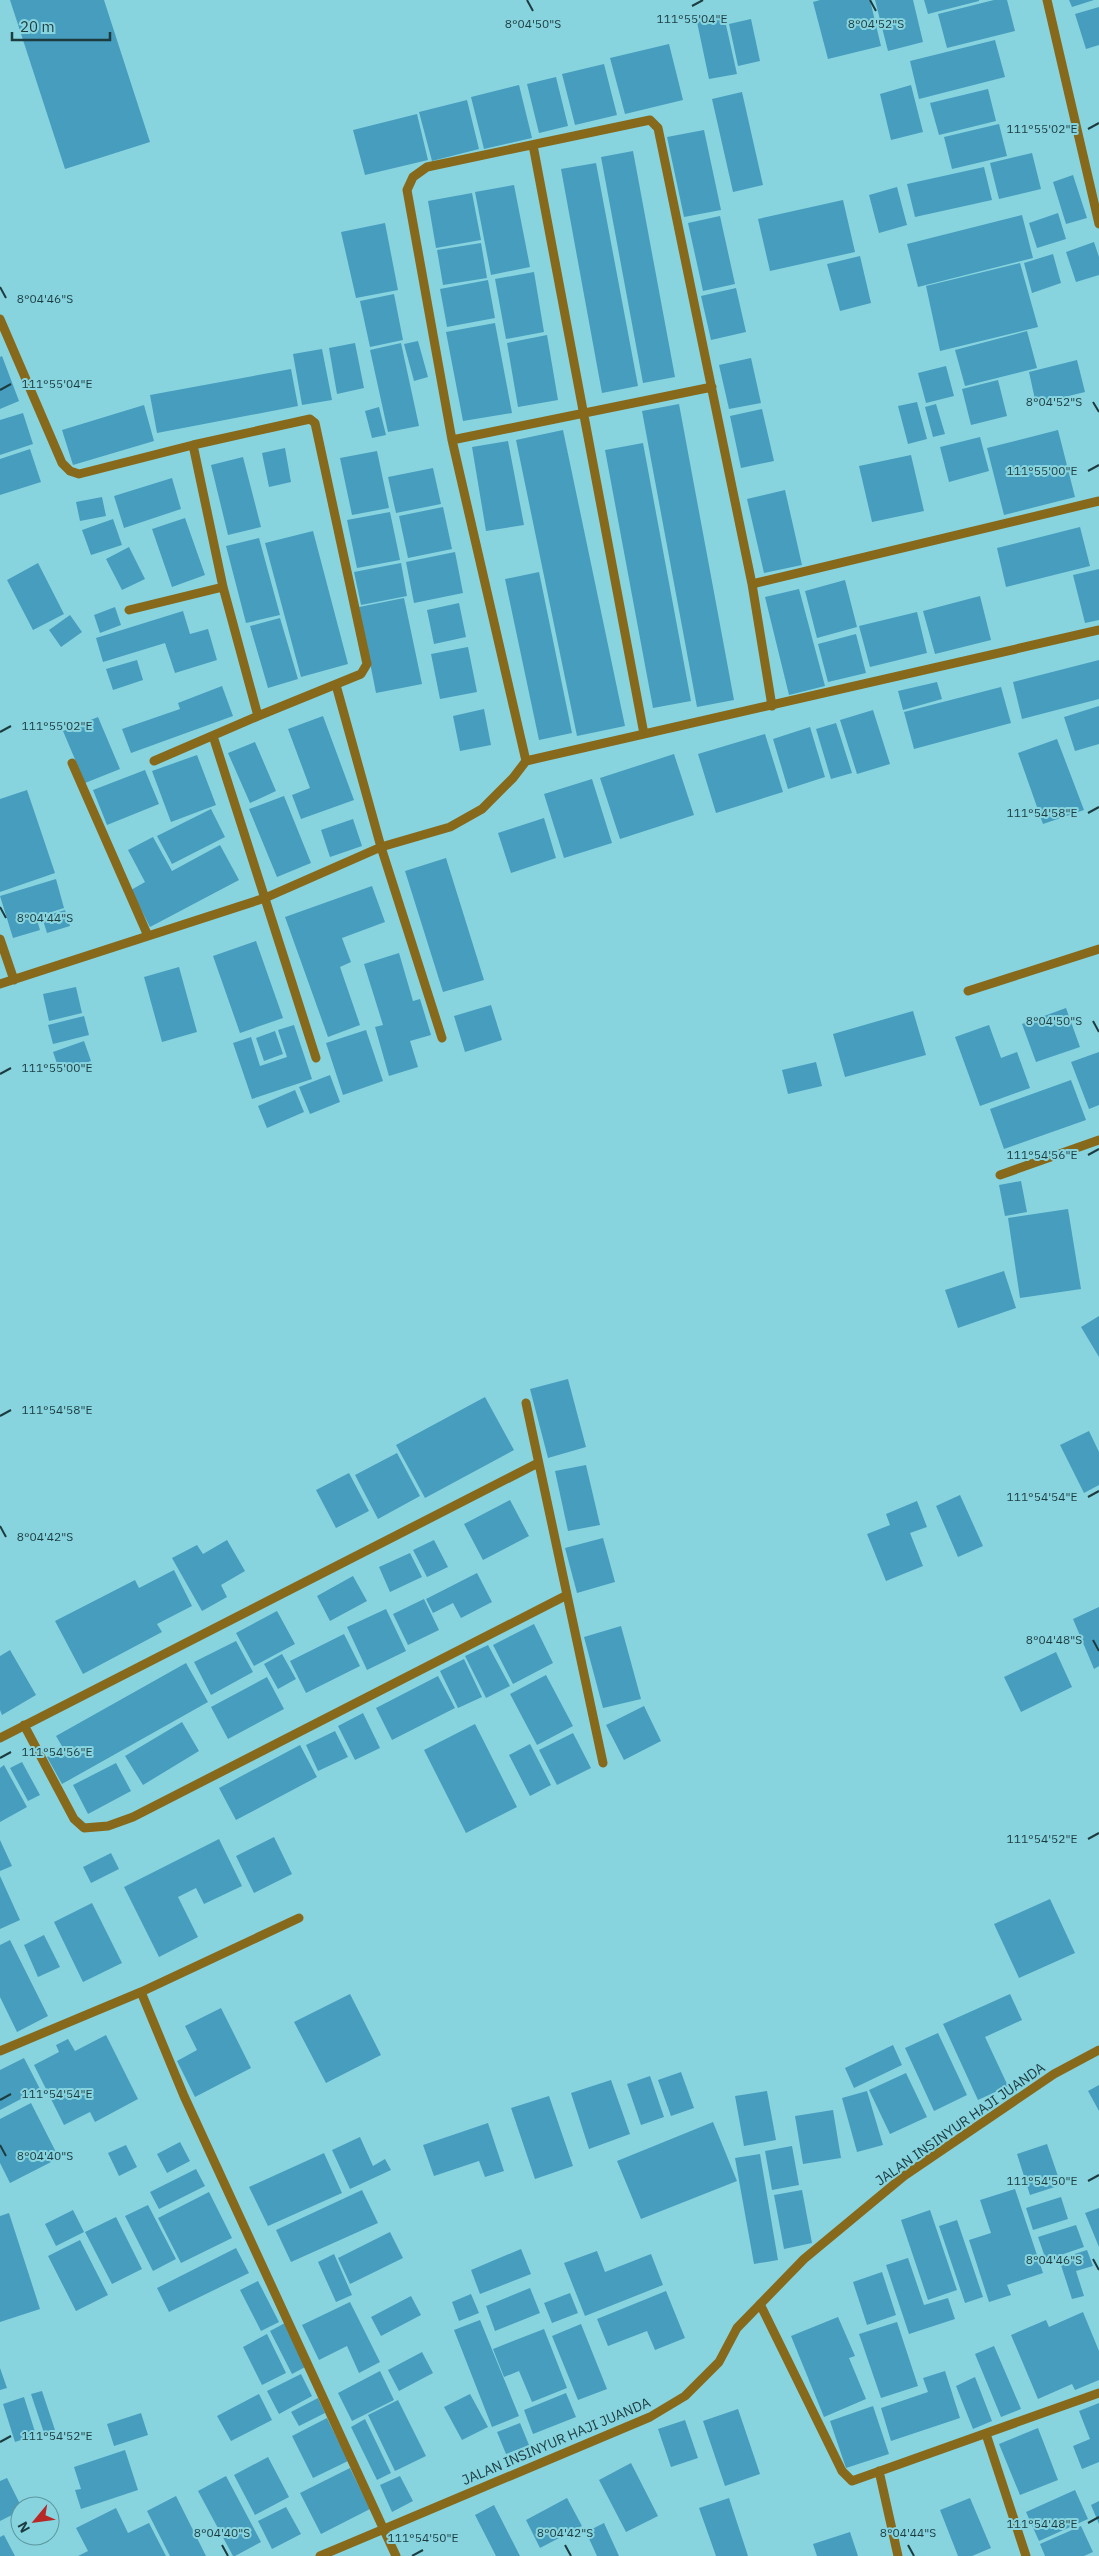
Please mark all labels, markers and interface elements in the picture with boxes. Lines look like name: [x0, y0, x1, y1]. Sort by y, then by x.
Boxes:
scale bar: [12, 10, 110, 42]
text: 111°55'04"E: [657, 11, 727, 26]
text: 8°04'50"S: [505, 16, 561, 31]
text: 8°04'52"S: [848, 16, 904, 31]
text: 20 m: [20, 17, 55, 36]
text: 111°55'02"E: [1007, 121, 1077, 136]
text: 8°04'46"S: [17, 291, 73, 306]
text: 111°55'04"E: [22, 376, 92, 391]
text: 8°04'52"S: [1026, 394, 1082, 409]
text: 111°55'00"E: [1007, 463, 1077, 478]
text: 111°55'02"E: [22, 718, 92, 733]
text: 111°54'58"E: [1007, 805, 1077, 820]
text: 8°04'44"S: [17, 910, 73, 925]
text: 8°04'50"S: [1026, 1013, 1082, 1028]
text: 111°55'00"E: [22, 1060, 92, 1075]
text: 111°54'56"E: [1007, 1147, 1077, 1162]
text: 111°54'58"E: [22, 1402, 92, 1417]
text: 111°54'54"E: [1007, 1489, 1077, 1504]
text: 8°04'42"S: [17, 1529, 73, 1544]
text: 8°04'48"S: [1026, 1632, 1082, 1647]
text: 111°54'56"E: [22, 1744, 92, 1759]
text: 111°54'52"E: [1007, 1831, 1077, 1846]
street label: JALAN INSINYUR HAJI JUANDA: [872, 2058, 1048, 2190]
text: 111°54'54"E: [22, 2086, 92, 2101]
text: 8°04'40"S: [17, 2148, 73, 2163]
text: 111°54'50"E: [1007, 2173, 1077, 2188]
text: 8°04'46"S: [1026, 2252, 1082, 2267]
street label: JALAN INSINYUR HAJI JUANDA: [459, 2393, 653, 2489]
text: 111°54'52"E: [22, 2428, 92, 2443]
north arrow: [10, 2496, 60, 2546]
text: 111°54'48"E: [1007, 2516, 1077, 2531]
text: N: [13, 2519, 34, 2536]
text: 8°04'40"S: [194, 2525, 250, 2540]
text: 8°04'42"S: [537, 2525, 593, 2540]
text: 8°04'44"S: [880, 2525, 936, 2540]
text: 111°54'50"E: [388, 2530, 458, 2545]

